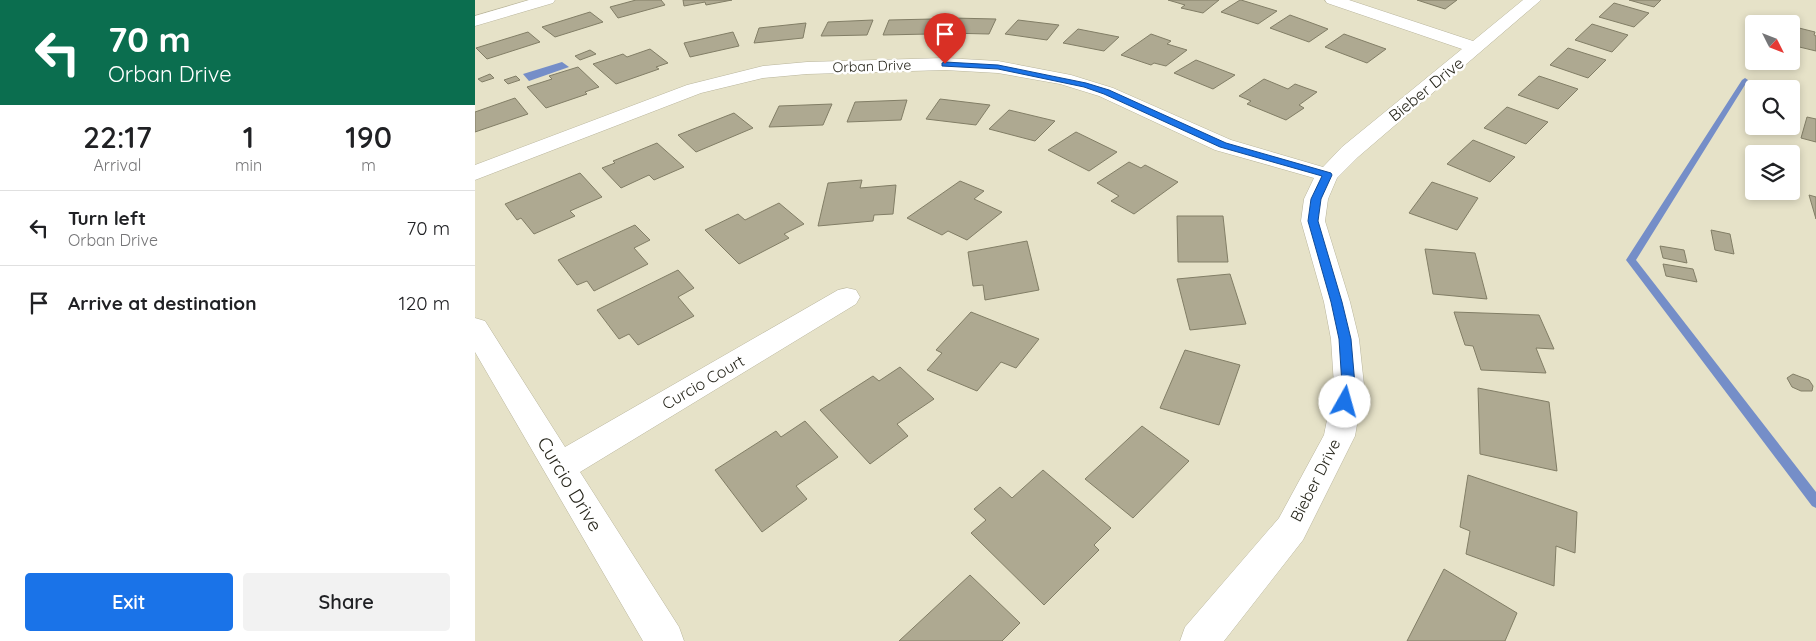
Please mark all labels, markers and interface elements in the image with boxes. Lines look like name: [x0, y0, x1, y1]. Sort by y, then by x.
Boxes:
pin: [924, 13, 966, 64]
north arrow: [1745, 15, 1800, 70]
map controls: [1745, 15, 1800, 200]
text: 70 m: [108, 17, 191, 61]
icon: left: [25, 20, 90, 85]
icon: arrive: [931, 20, 959, 48]
street label: Bieber Drive: [1384, 53, 1468, 125]
street label: Orban Drive: [832, 56, 912, 76]
text: Orban Drive: [108, 60, 232, 88]
button: search: [1745, 80, 1800, 135]
text: 22:17: [83, 118, 152, 156]
text: 1: [243, 118, 254, 156]
text: 190: [345, 118, 392, 156]
button: layers: [1745, 145, 1800, 200]
text: Arrival: [93, 155, 141, 175]
text: min: [235, 155, 262, 175]
text: m: [361, 155, 376, 175]
text: Turn left: [68, 206, 146, 230]
icon: left: [25, 214, 53, 242]
text: 70 m: [406, 216, 450, 240]
text: Orban Drive: [68, 230, 158, 250]
icon: arrive: [25, 289, 53, 317]
text: Arrive at destination: [68, 291, 257, 315]
text: 120 m: [399, 291, 450, 315]
street label: Curcio Court: [658, 350, 748, 414]
position arrow: [1318, 375, 1370, 427]
street label: Curcio Drive: [532, 432, 608, 536]
street label: Bieber Drive: [1286, 435, 1344, 525]
button: Exit: [25, 573, 233, 631]
button: Share: [243, 573, 450, 631]

